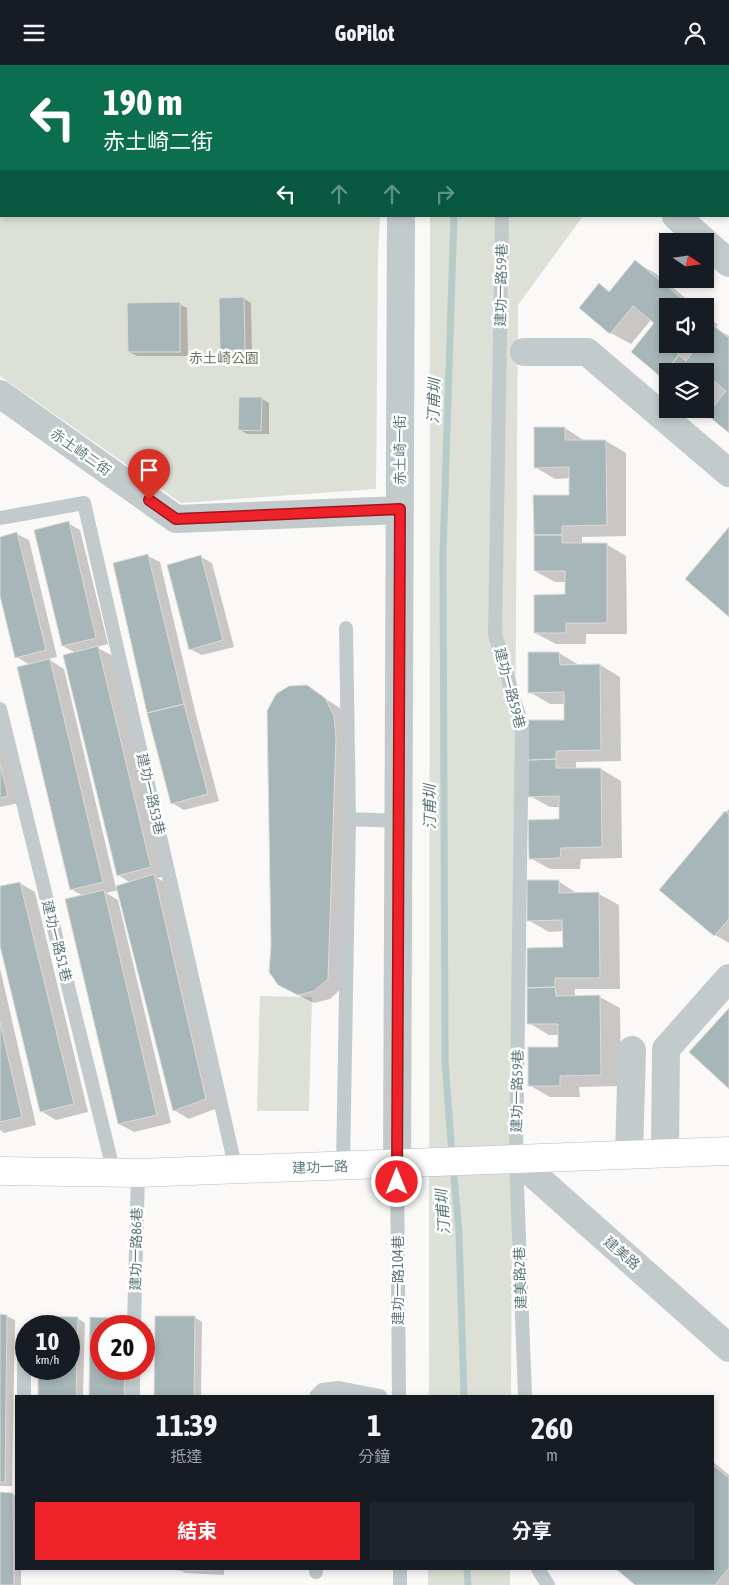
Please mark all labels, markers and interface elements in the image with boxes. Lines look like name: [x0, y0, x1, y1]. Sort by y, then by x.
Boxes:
icon: menu: [20, 19, 48, 47]
icon: person: [681, 19, 709, 47]
text: GoPilot: [335, 20, 394, 46]
text: 190 m: [103, 82, 182, 122]
icon: left: [20, 85, 85, 150]
text: 赤土崎二街: [103, 128, 213, 154]
icon: left: [272, 180, 300, 208]
icon: ahead: [325, 180, 353, 208]
icon: ahead: [378, 180, 406, 208]
icon: right: [431, 180, 459, 208]
north arrow: [659, 233, 714, 287]
map controls: [659, 233, 714, 418]
street label: 建功一路59巷: [492, 243, 510, 327]
button: sound: [659, 298, 714, 353]
park label: 赤土崎公園: [189, 350, 259, 366]
button: layers: [659, 363, 714, 418]
water label: 汀甫圳: [424, 376, 443, 424]
street label: 赤土崎一街: [392, 415, 408, 485]
street label: 赤土崎二街: [48, 425, 114, 479]
pin: [128, 449, 170, 500]
icon: arrive: [135, 456, 163, 484]
street label: 建功一路59巷: [492, 646, 528, 730]
street label: 建功一路53巷: [134, 752, 168, 836]
water label: 汀甫圳: [421, 783, 438, 830]
street label: 建功一路51巷: [39, 899, 75, 983]
street label: 建功一路59巷: [508, 1049, 526, 1133]
position arrow: [370, 1155, 422, 1207]
street label: 建功一路: [292, 1158, 348, 1176]
water label: 汀甫圳: [432, 1187, 453, 1235]
street label: 建功一路86巷: [127, 1207, 145, 1291]
street label: 建美路: [601, 1233, 643, 1273]
street label: 建功一路104巷: [390, 1235, 406, 1325]
street label: 建美路2巷: [511, 1246, 529, 1310]
speed limit sign: 20: [90, 1315, 155, 1380]
text: 10: [36, 1327, 59, 1355]
text: km/h: [36, 1353, 59, 1367]
text: 11:39: [156, 1408, 217, 1442]
text: 1: [367, 1408, 381, 1442]
text: 260: [531, 1411, 573, 1445]
text: m: [546, 1446, 558, 1464]
text: 抵達: [171, 1447, 203, 1465]
text: 分鐘: [358, 1447, 390, 1465]
button: 結束: [35, 1502, 360, 1560]
button: 分享: [370, 1502, 694, 1560]

